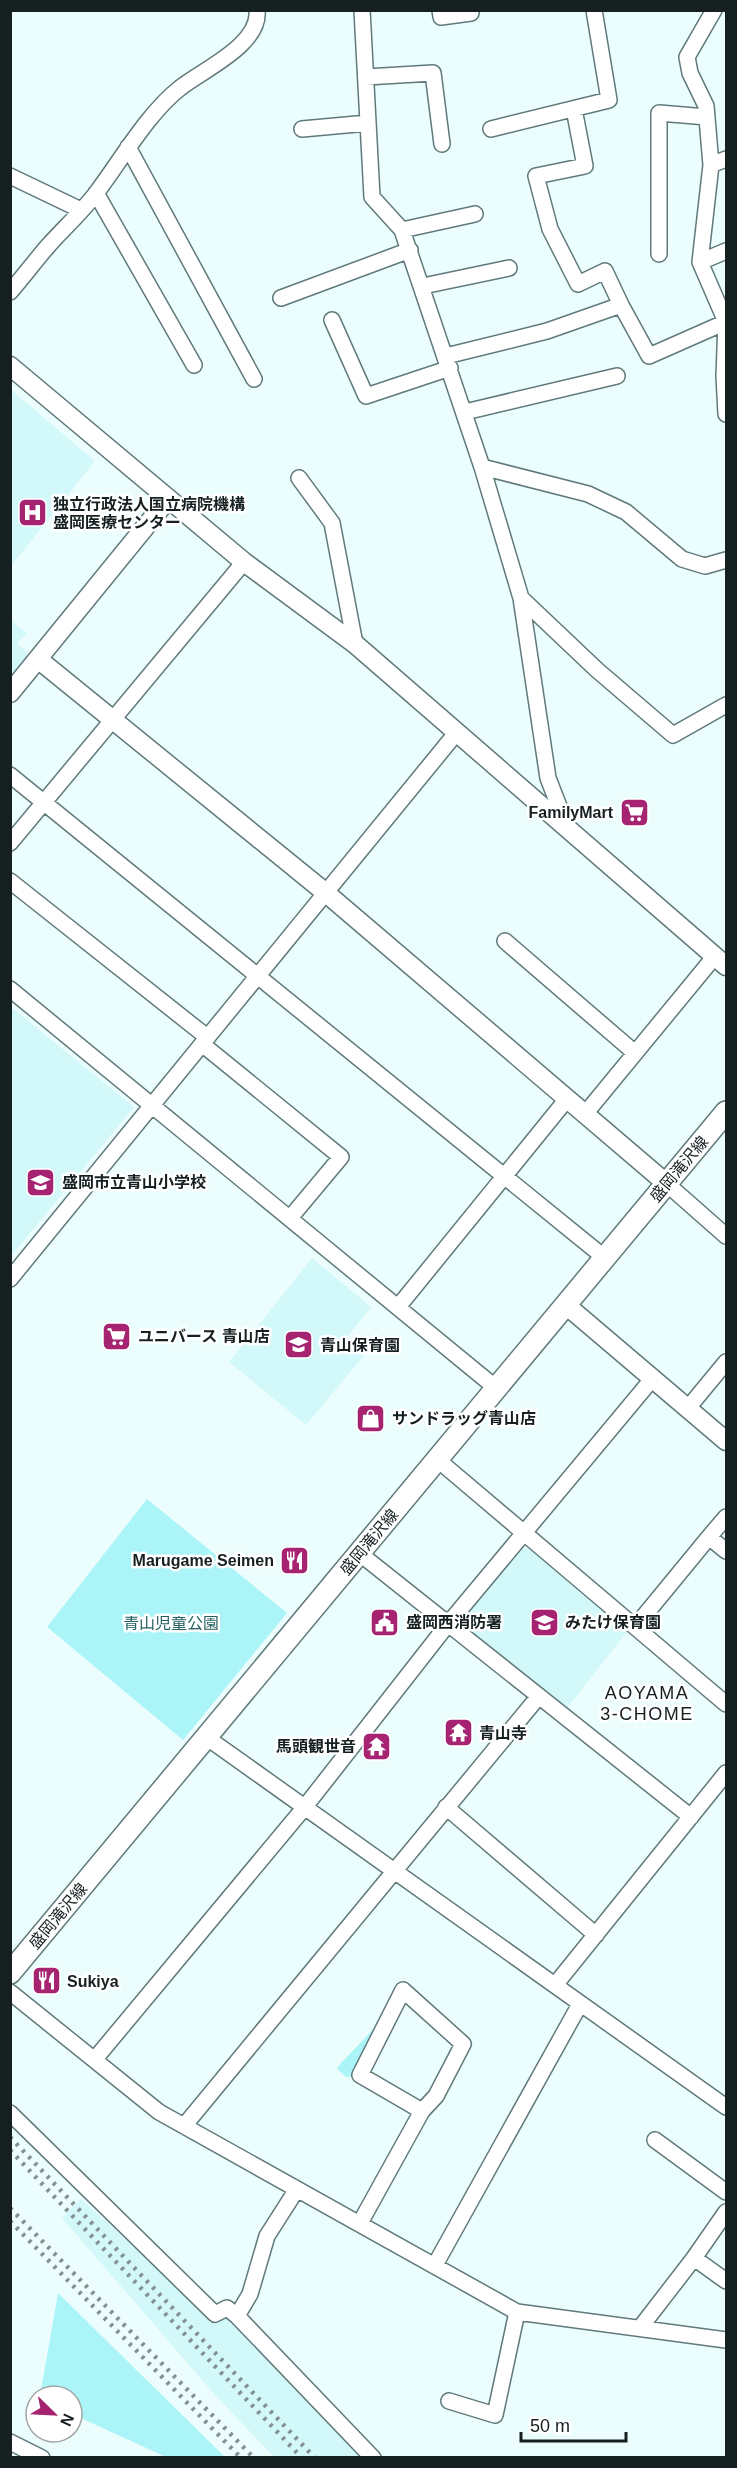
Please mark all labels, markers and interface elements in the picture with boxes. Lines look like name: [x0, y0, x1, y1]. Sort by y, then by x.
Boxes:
place label: 独立行政法人国立病院機構 盛岡医療センター: [53, 495, 245, 531]
hospital icon: 独立行政法人国立病院機構 盛岡医療センター: [16, 497, 48, 529]
supermarket icon: FamilyMart: [618, 796, 650, 828]
place label: FamilyMart: [529, 804, 614, 821]
street label: 盛岡滝沢線: [647, 1133, 711, 1205]
school or university icon: 盛岡市立青山小学校: [25, 1166, 57, 1198]
place label: 盛岡市立青山小学校: [62, 1173, 206, 1191]
supermarket icon: ユニバース 青山店: [101, 1320, 133, 1352]
place label: ユニバース 青山店: [138, 1328, 270, 1345]
school or university icon: 青山保育園: [283, 1329, 315, 1361]
place label: 青山保育園: [320, 1337, 400, 1354]
shop icon: サンドラッグ青山店: [355, 1402, 387, 1434]
place label: サンドラッグ青山店: [392, 1409, 536, 1427]
street label: 盛岡滝沢線: [337, 1506, 401, 1578]
restaurant icon: Marugame Seimen: [279, 1544, 311, 1576]
place label: Marugame Seimen: [133, 1552, 274, 1569]
public building icon: 盛岡西消防署: [369, 1606, 401, 1638]
school or university icon: みたけ保育園: [528, 1606, 560, 1638]
place label: 盛岡西消防署: [406, 1613, 502, 1631]
place label: みたけ保育園: [565, 1614, 661, 1631]
park label: 青山児童公園: [123, 1615, 219, 1632]
district label: AOYAMA 3-CHOME: [600, 1683, 694, 1724]
temple icon: 青山寺: [442, 1717, 474, 1749]
place label: 青山寺: [479, 1725, 527, 1742]
temple icon: 馬頭観世音: [361, 1730, 393, 1762]
place label: 馬頭観世音: [276, 1738, 356, 1755]
street label: 盛岡滝沢線: [26, 1880, 90, 1952]
restaurant icon: Sukiya: [30, 1965, 62, 1997]
place label: Sukiya: [67, 1973, 119, 1990]
north arrow: [24, 2384, 84, 2444]
scale bar: [521, 2405, 626, 2443]
text: N: [57, 2411, 77, 2429]
text: 50 m: [530, 2416, 570, 2436]

